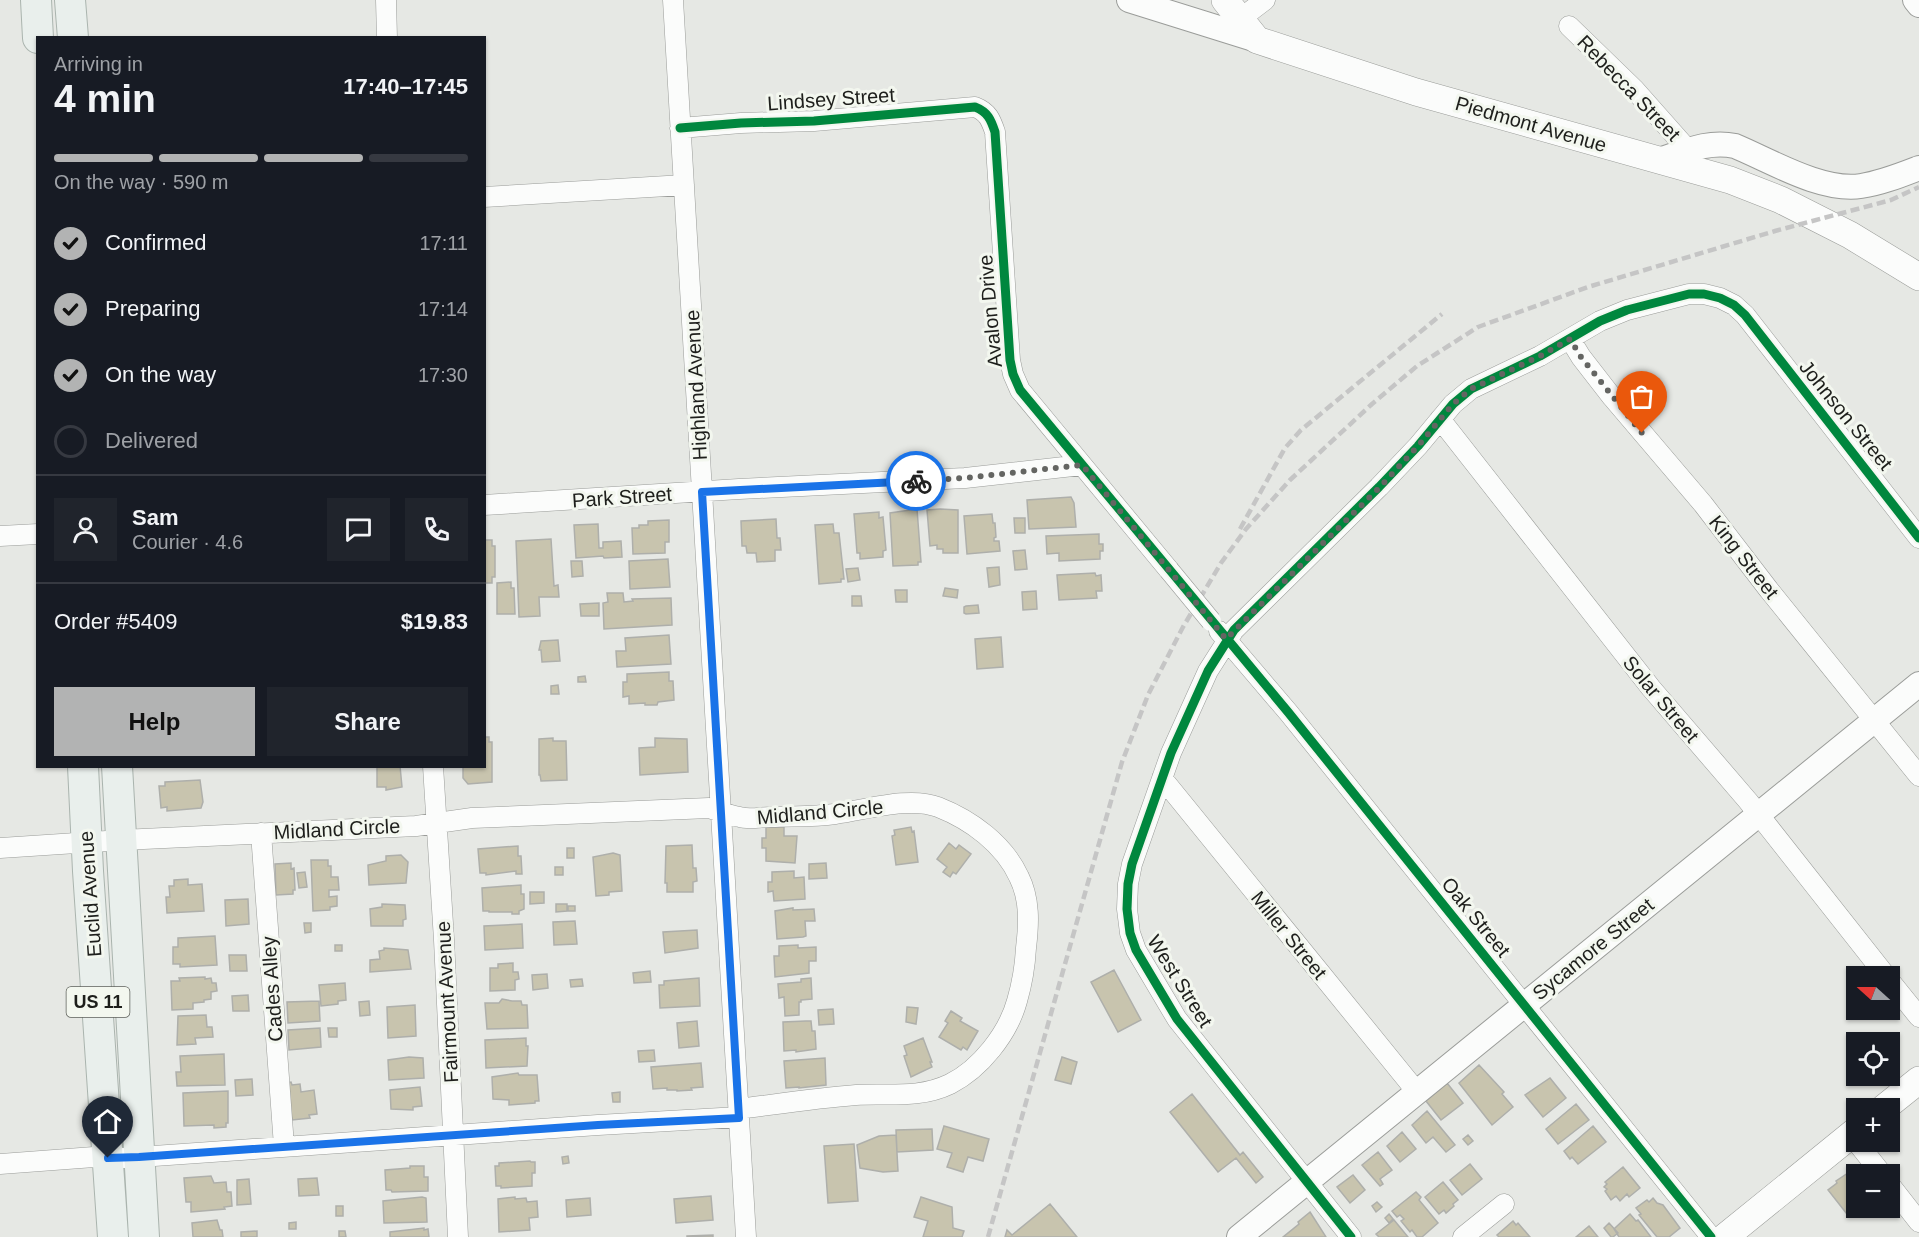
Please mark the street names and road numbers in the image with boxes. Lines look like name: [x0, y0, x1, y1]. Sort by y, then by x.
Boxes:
street label: Rebecca Street: [1573, 31, 1685, 146]
street label: Lindsey Street: [766, 84, 896, 114]
street label: Piedmont Avenue: [1453, 92, 1609, 156]
street label: Avalon Drive: [974, 254, 1006, 368]
street label: Highland Avenue: [681, 309, 711, 461]
street label: Johnson Street: [1795, 356, 1897, 475]
street label: Park Street: [571, 483, 673, 511]
street label: King Street: [1705, 511, 1783, 603]
street label: Solar Street: [1619, 651, 1704, 747]
street label: Midland Circle: [756, 796, 884, 828]
street label: Midland Circle: [273, 815, 401, 843]
street label: Euclid Avenue: [75, 830, 105, 958]
street label: Oak Street: [1437, 873, 1515, 961]
street label: Miller Street: [1247, 887, 1331, 984]
street label: Sycamore Street: [1528, 893, 1658, 1004]
street label: Fairmount Avenue: [432, 921, 462, 1083]
street label: West Street: [1143, 931, 1217, 1031]
street label: Cades Alley: [257, 936, 287, 1042]
road number: US 11: [66, 987, 130, 1017]

